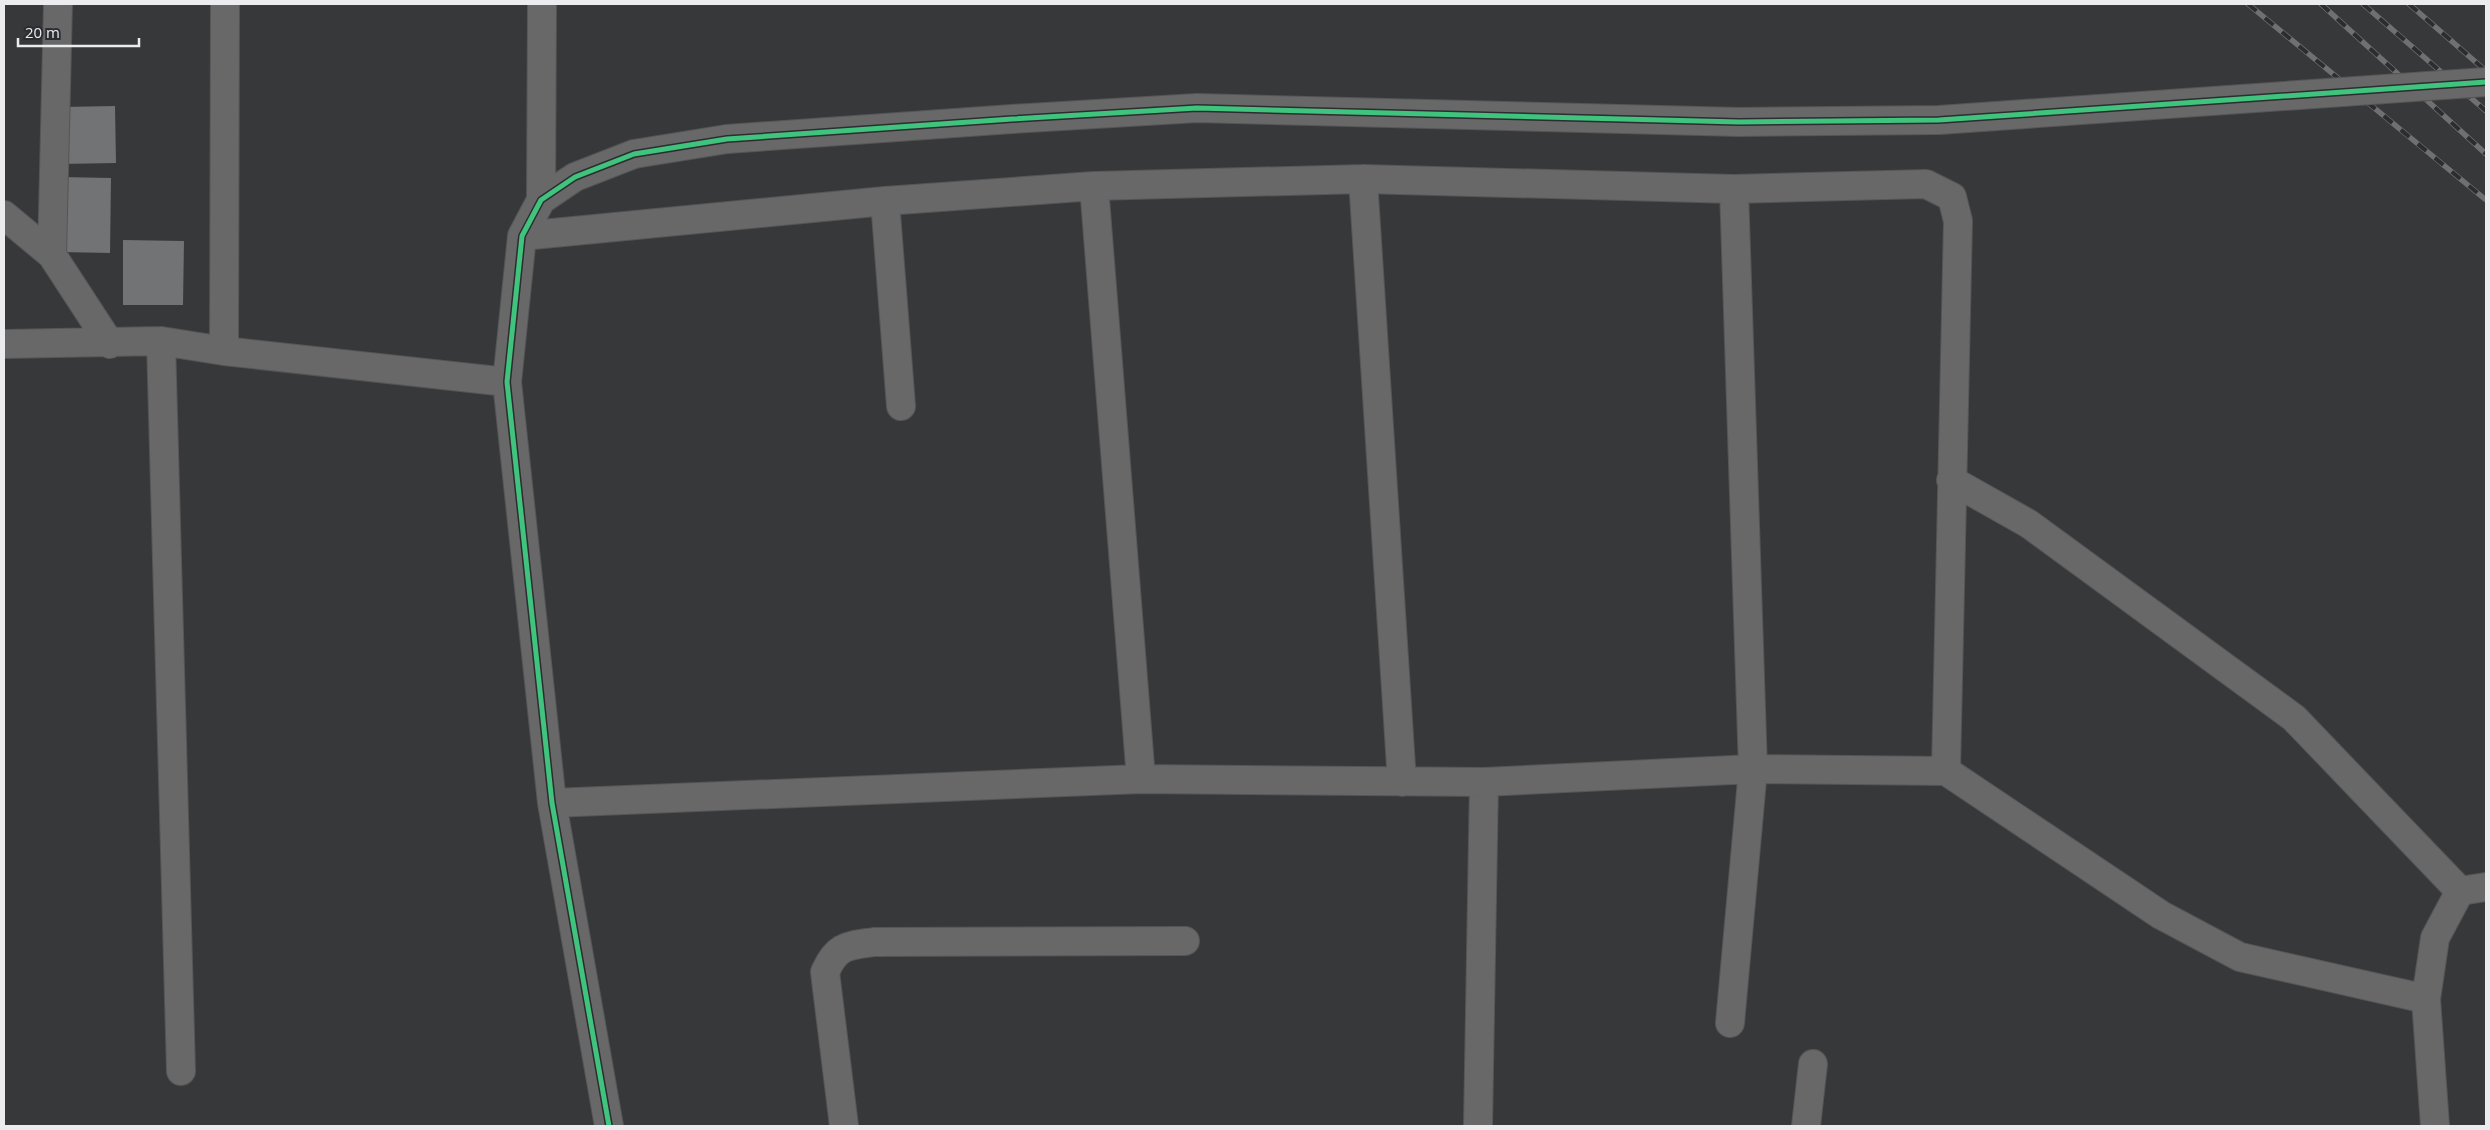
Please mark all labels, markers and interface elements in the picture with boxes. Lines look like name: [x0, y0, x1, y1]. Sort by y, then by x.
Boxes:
scale bar: [18, 15, 139, 47]
text: 20 m: [25, 22, 60, 42]

